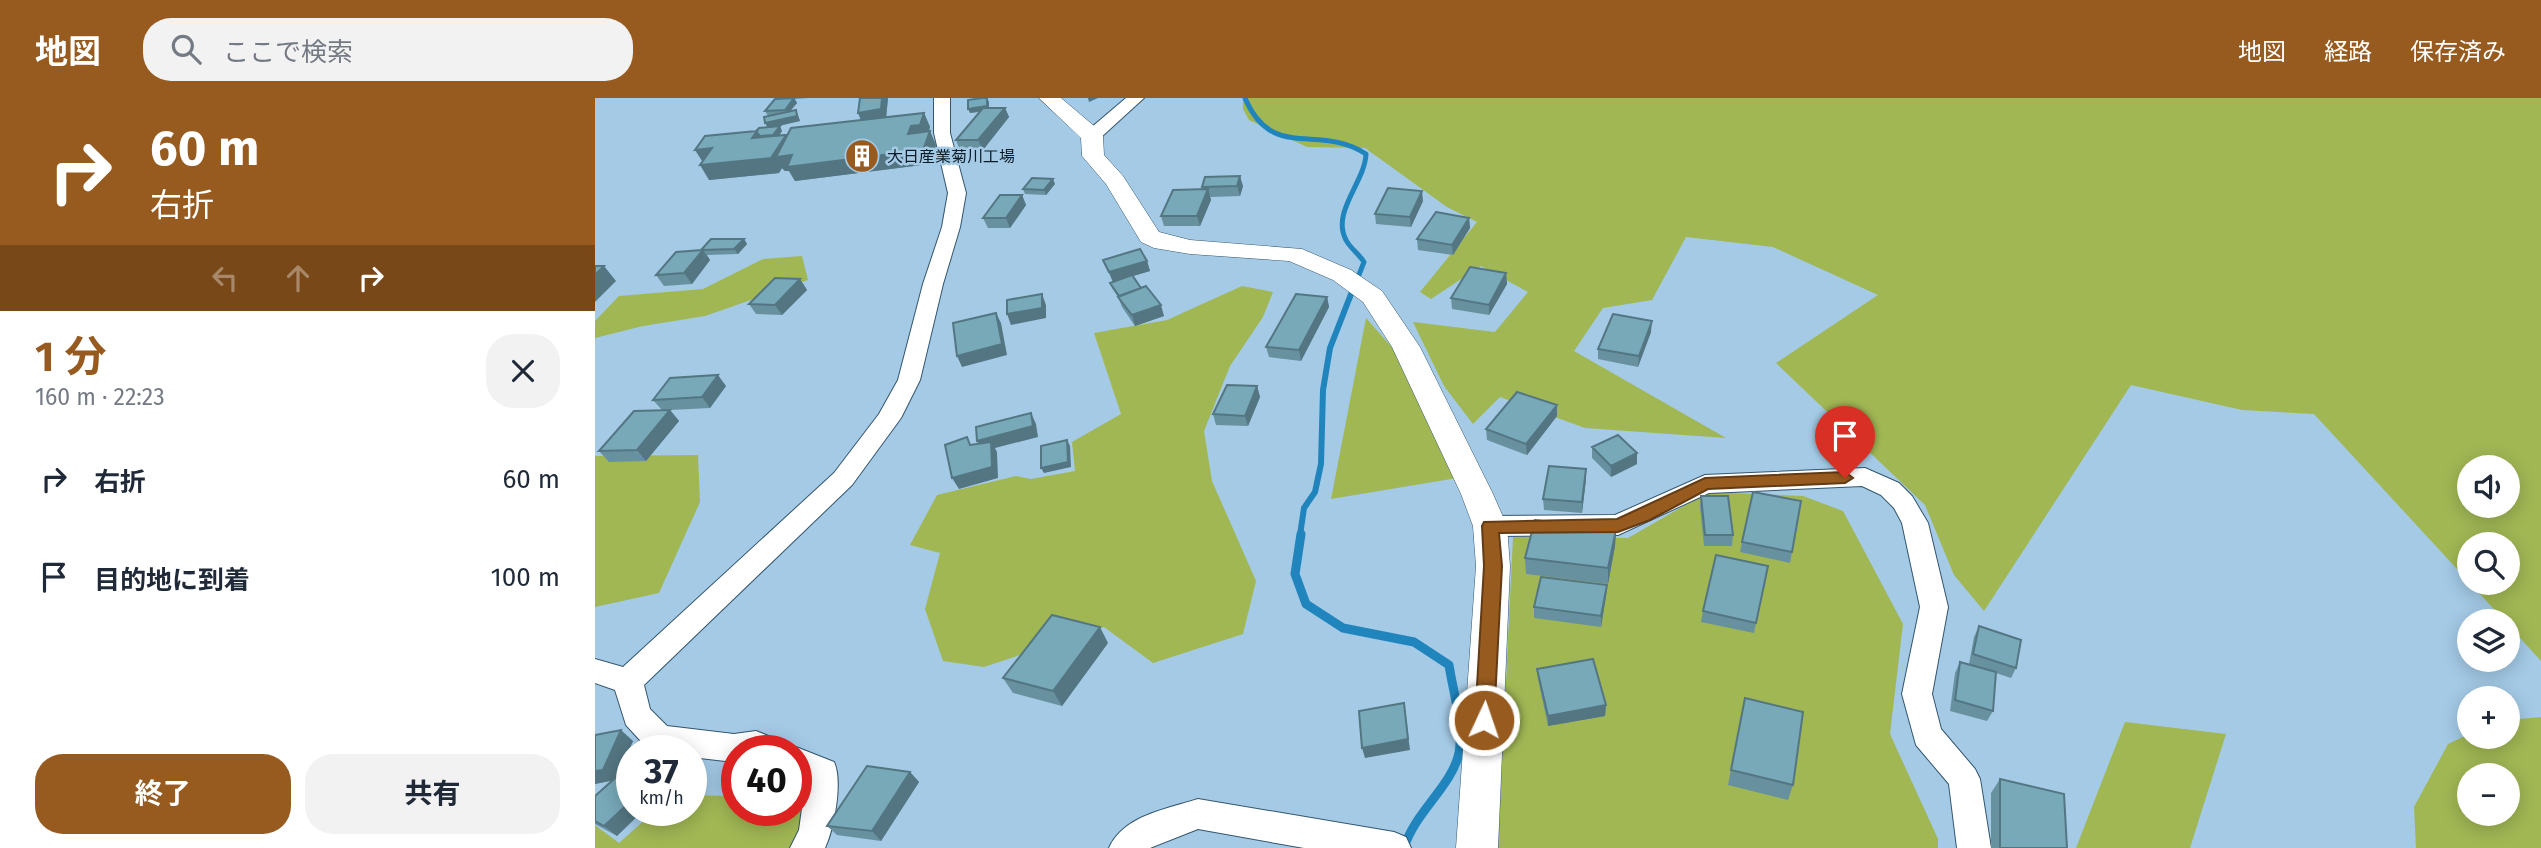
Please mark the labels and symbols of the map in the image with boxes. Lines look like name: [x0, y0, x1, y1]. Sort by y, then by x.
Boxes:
building icon: 大日産業菊川工場: [843, 137, 881, 175]
place label: 大日産業菊川工場: [887, 147, 1015, 166]
pin: [1815, 406, 1875, 478]
position arrow: [1447, 683, 1521, 757]
speed limit sign: 40: [721, 735, 812, 826]

